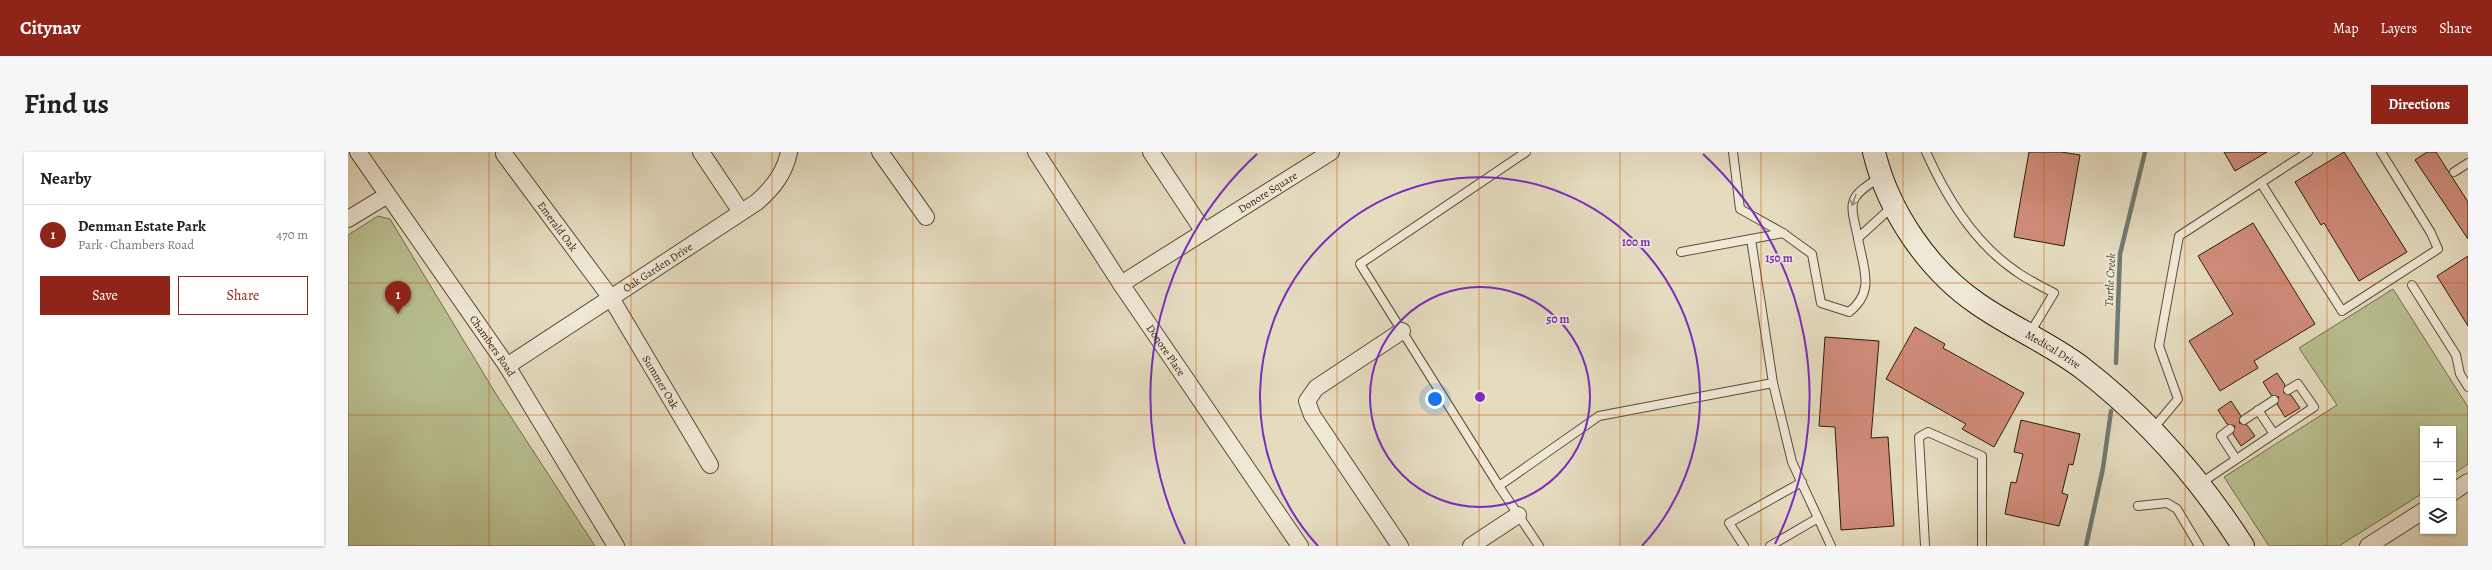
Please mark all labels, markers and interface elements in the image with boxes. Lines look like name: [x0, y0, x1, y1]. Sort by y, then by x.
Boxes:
text: Citynav: [20, 15, 81, 41]
text: Map: [2333, 19, 2359, 38]
text: Layers: [2381, 19, 2417, 38]
text: Share: [2439, 19, 2472, 38]
text: Find us: [24, 85, 109, 123]
button: Directions: [2371, 85, 2468, 124]
text: Nearby: [40, 167, 91, 190]
street label: Donore Square: [1235, 168, 1300, 216]
one-way arrow: [1850, 194, 1857, 207]
street label: Emerald Oak: [534, 198, 581, 255]
text: Denman Estate Park: [78, 216, 206, 236]
text: 1: [51, 226, 55, 243]
text: 470 m: [276, 226, 308, 243]
text: 100 m: [1622, 234, 1650, 250]
text: Park · Chambers Road: [78, 236, 194, 253]
street label: Oak Garden Drive: [620, 239, 695, 296]
text: 150 m: [1765, 250, 1793, 266]
water label: Turtle Creek: [2101, 252, 2119, 307]
button: Save: [40, 276, 170, 315]
button: Share: [178, 276, 308, 315]
pin: 1: [385, 281, 411, 314]
text: 50 m: [1546, 311, 1570, 327]
street label: Chambers Road: [466, 312, 519, 379]
street label: Donore Place: [1143, 321, 1189, 379]
street label: Medical Drive: [2023, 327, 2084, 372]
street label: Summer Oak: [639, 352, 683, 412]
your location: [1425, 389, 1445, 409]
centre of rings: [1473, 390, 1487, 404]
map controls: [2420, 426, 2456, 534]
button: +: [2420, 426, 2456, 462]
button: −: [2420, 462, 2456, 498]
button: layers: [2420, 498, 2456, 534]

